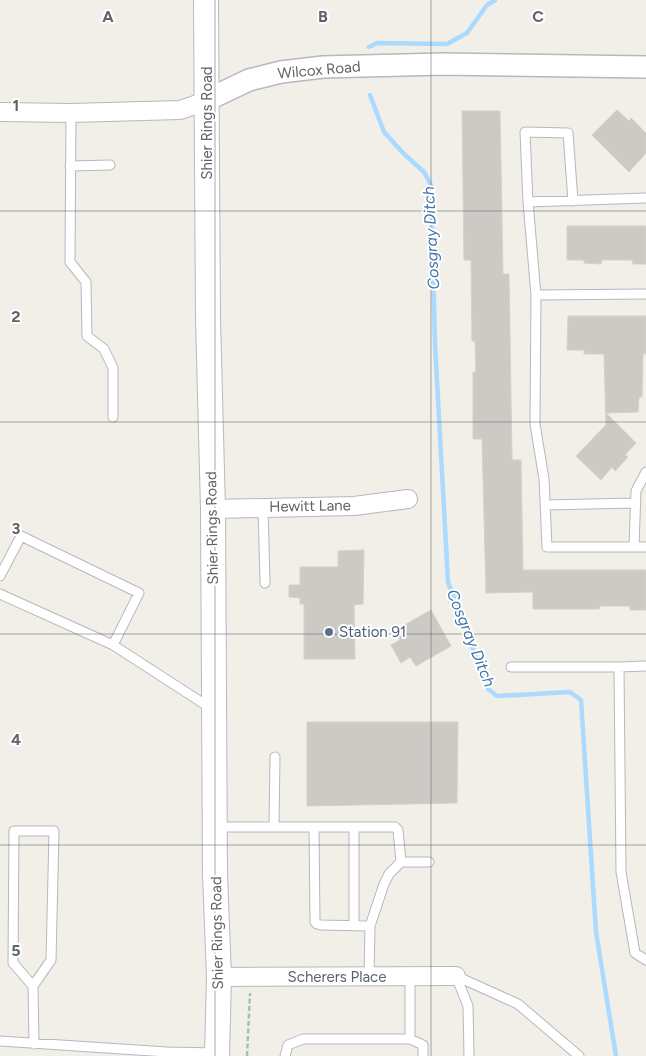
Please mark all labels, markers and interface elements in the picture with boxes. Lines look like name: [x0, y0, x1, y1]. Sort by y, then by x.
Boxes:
text: A: [102, 7, 114, 26]
text: B: [318, 7, 328, 26]
text: C: [532, 7, 544, 26]
street label: Wilcox Road: [277, 57, 361, 83]
street label: Shier Rings Road: [198, 66, 216, 180]
text: 1: [13, 96, 19, 115]
water label: Cosgray Ditch: [419, 186, 443, 290]
text: 2: [11, 307, 21, 326]
street label: Shier Rings Road: [202, 471, 222, 585]
street label: Hewitt Lane: [269, 496, 351, 516]
text: 3: [12, 519, 21, 538]
water label: Cosgray Ditch: [443, 586, 499, 690]
place label: Station 91: [339, 623, 406, 641]
marker: Station 91: [323, 626, 335, 638]
text: 4: [11, 730, 21, 749]
street label: Shier Rings Road: [207, 876, 227, 990]
text: 5: [11, 941, 21, 960]
street label: Scherers Place: [288, 968, 386, 986]

